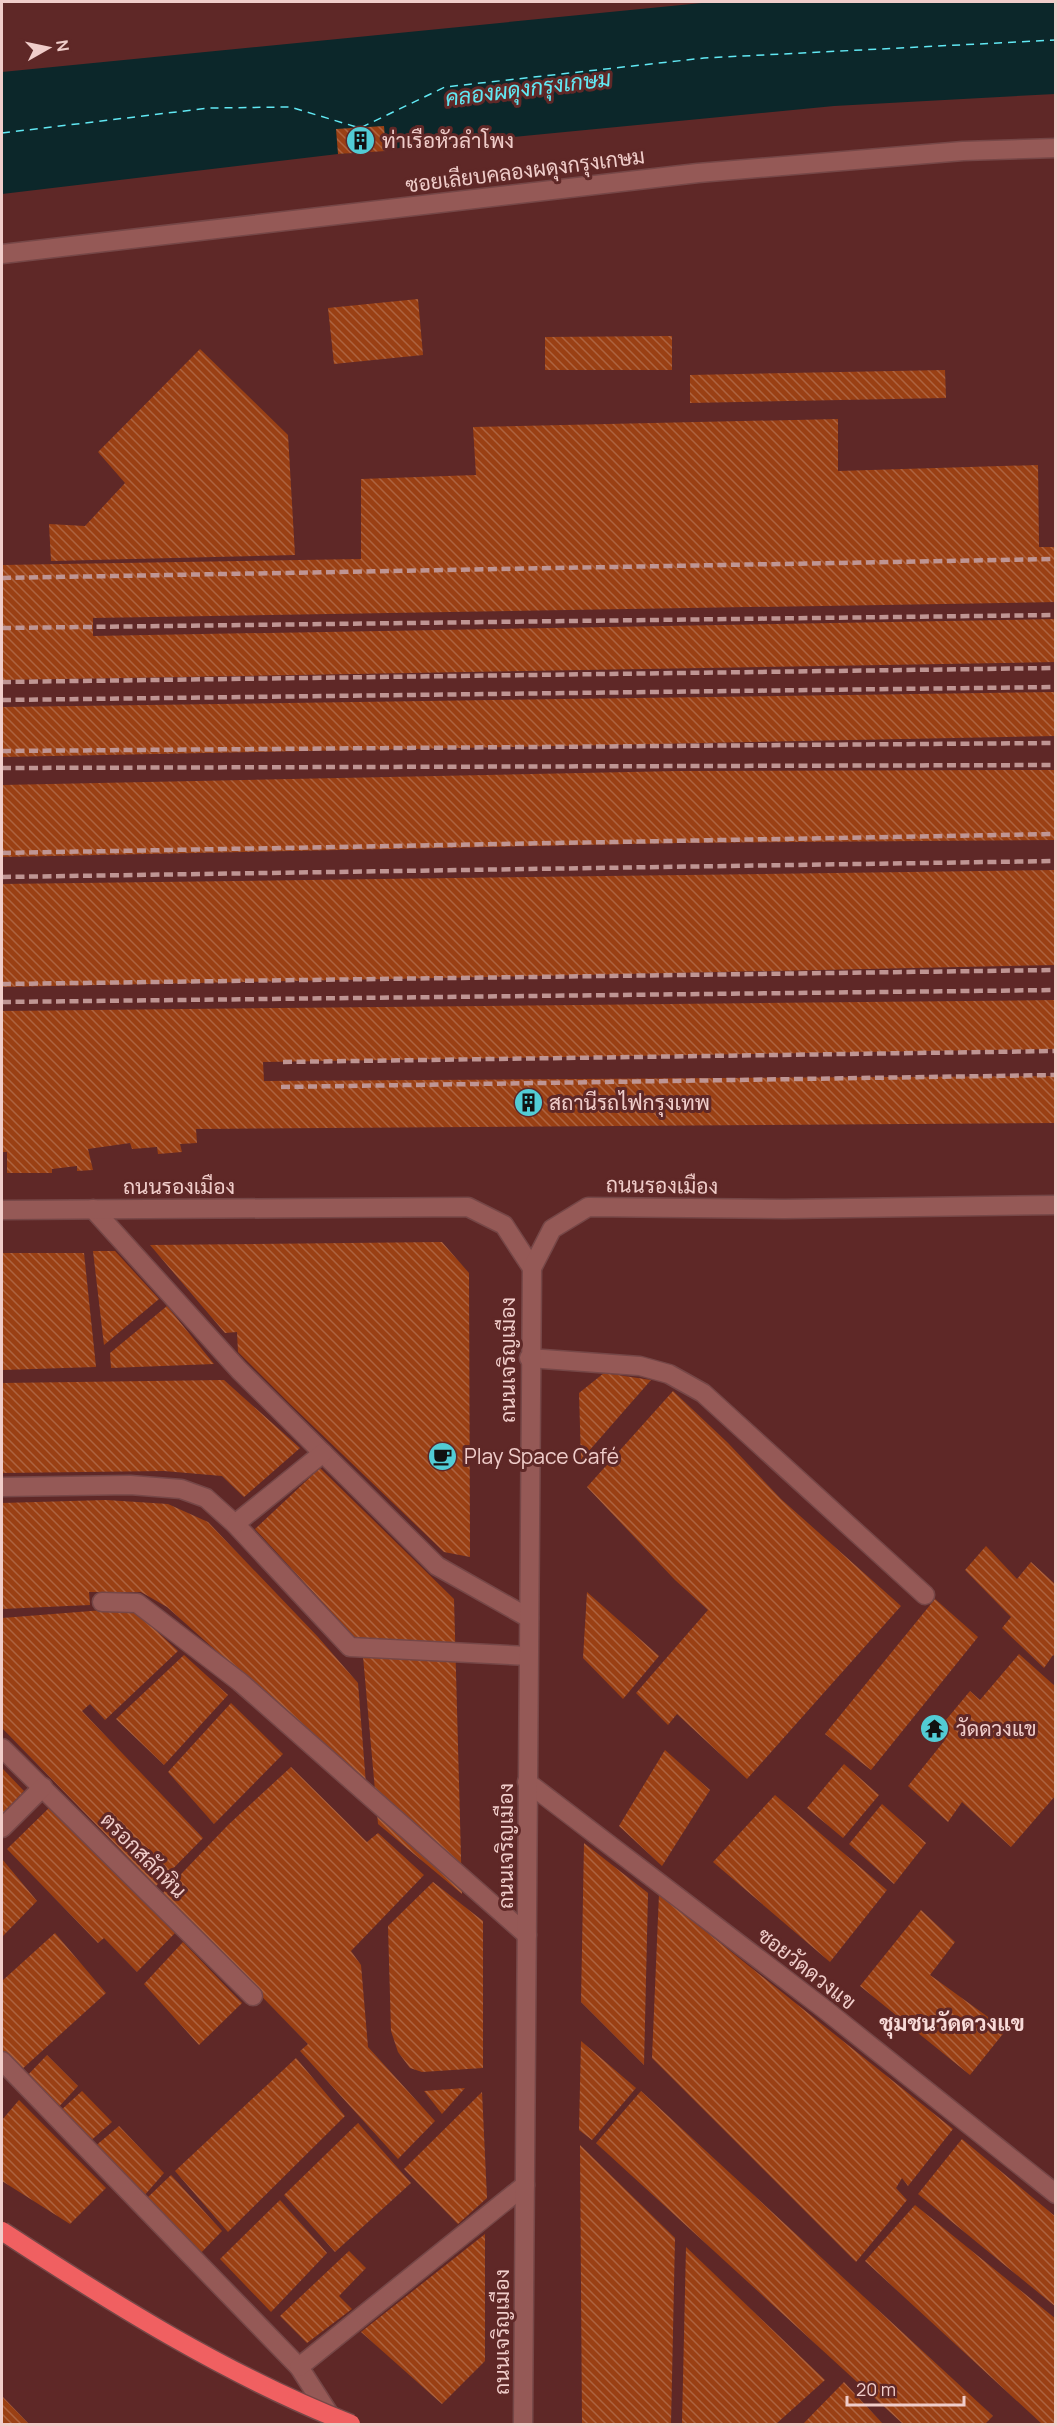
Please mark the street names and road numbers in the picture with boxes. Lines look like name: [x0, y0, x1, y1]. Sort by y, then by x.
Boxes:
street label: ซอยเลียบคลองผดุงกรุงเกษม: [404, 141, 646, 200]
street label: ถนนรองเมือง: [606, 1170, 718, 1200]
street label: ถนนรองเมือง: [123, 1172, 235, 1200]
street label: ถนนเจริญเมือง: [493, 1297, 521, 1423]
street label: ถนนเจริญเมือง: [491, 1783, 519, 1909]
street label: ตรอกสลักหิน: [95, 1806, 193, 1904]
street label: ซอยวัดดวงแข: [752, 1921, 862, 2015]
street label: ถนนเจริญเมือง: [487, 2269, 515, 2395]

